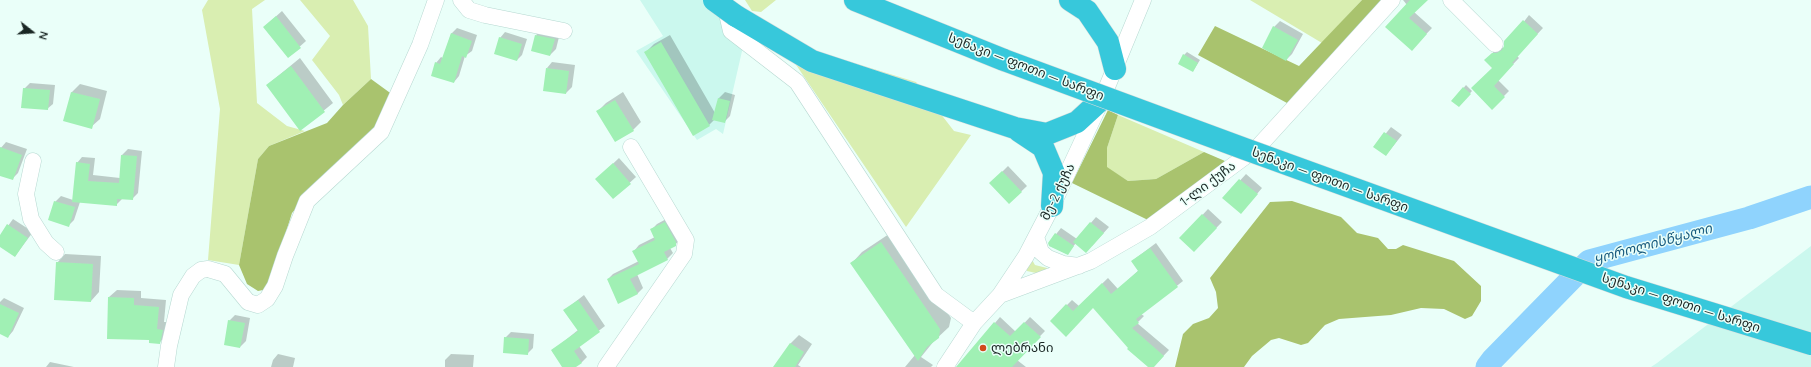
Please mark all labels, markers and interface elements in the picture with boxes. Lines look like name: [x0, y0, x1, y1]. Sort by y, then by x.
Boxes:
north arrow: [12, 12, 52, 52]
text: N: [36, 30, 51, 41]
street label: სენაკი — ფოთი — სარფი: [946, 30, 1106, 104]
street label: სენაკი — ფოთი — სარფი: [1250, 144, 1410, 216]
street label: 1-ლი ქუჩა: [1177, 158, 1239, 210]
street label: მე-2 ქუჩა: [1038, 161, 1078, 223]
water label: ყოროლისწყალი: [1592, 220, 1714, 268]
street label: სენაკი — ფოთი — სარფი: [1600, 270, 1762, 336]
place label: ლებრანი: [991, 340, 1053, 356]
marker: ლებრანი: [978, 343, 988, 353]

